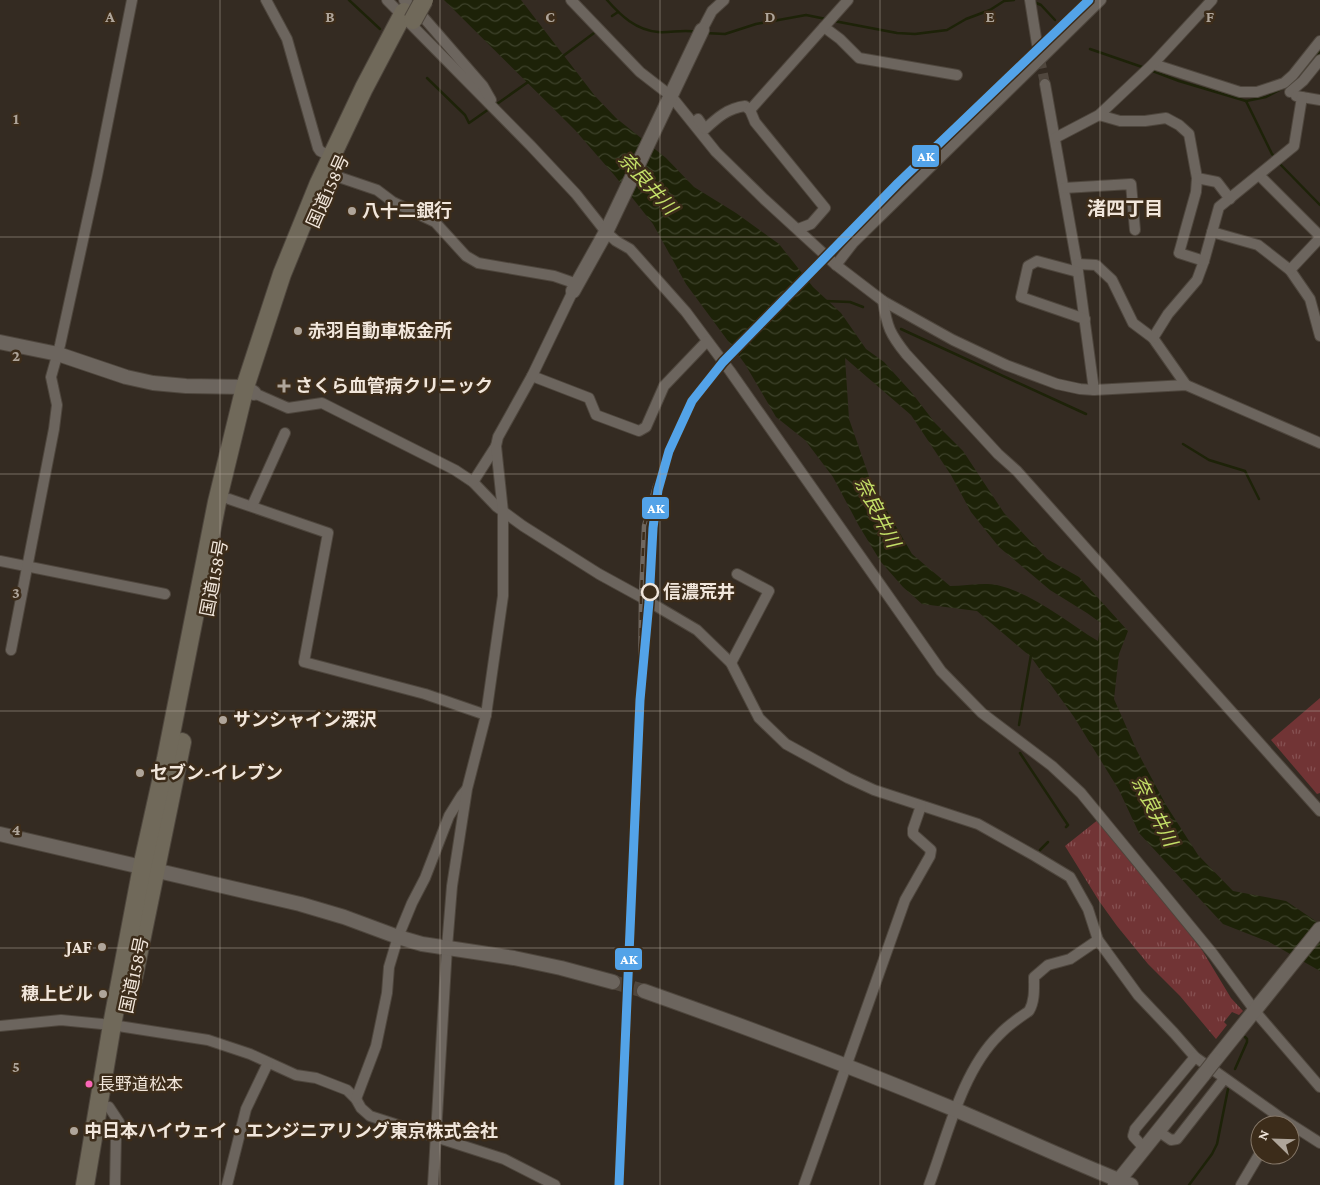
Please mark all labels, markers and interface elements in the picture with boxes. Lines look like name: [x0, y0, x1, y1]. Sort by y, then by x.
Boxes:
text: A: [104, 8, 115, 25]
text: B: [325, 8, 335, 25]
text: C: [545, 8, 555, 25]
text: D: [764, 8, 776, 25]
text: E: [985, 8, 995, 25]
text: F: [1206, 8, 1215, 25]
text: 1: [13, 110, 19, 127]
line badge: AK: [911, 144, 940, 168]
water label: 奈良井川: [614, 148, 682, 220]
text: AK: [916, 148, 936, 164]
street label: 国道158号: [303, 151, 353, 231]
district label: 渚四丁目: [1087, 198, 1163, 219]
place label: 八十二銀行: [362, 200, 452, 221]
marker: 八十二銀行: [346, 205, 358, 217]
place label: 赤羽自動車板金所: [308, 321, 452, 341]
marker: 赤羽自動車板金所: [292, 325, 304, 337]
text: 2: [12, 347, 20, 364]
place label: さくら血管病クリニック: [295, 376, 493, 396]
marker: さくら血管病クリニック: [277, 379, 291, 393]
water label: 奈良井川: [851, 474, 905, 553]
line badge: AK: [641, 496, 670, 520]
text: AK: [646, 500, 666, 516]
street label: 国道158号: [197, 538, 231, 618]
place label: 信濃荒井: [663, 582, 735, 602]
marker: 信濃荒井: [641, 583, 659, 601]
text: 3: [12, 584, 20, 601]
place label: サンシャイン深沢: [233, 710, 377, 730]
marker: サンシャイン深沢: [217, 714, 229, 726]
place label: セブン-イレブン: [150, 763, 283, 783]
marker: セブン-イレブン: [134, 767, 146, 779]
water label: 奈良井川: [1128, 773, 1182, 852]
text: 4: [12, 821, 21, 838]
street label: 国道158号: [116, 935, 152, 1015]
place label: JAF: [64, 937, 93, 957]
marker: JAF: [96, 941, 108, 953]
line badge: AK: [614, 947, 643, 971]
text: AK: [619, 951, 639, 967]
place label: 穂上ビル: [21, 984, 93, 1004]
marker: 穂上ビル: [97, 988, 109, 1000]
text: 5: [12, 1058, 20, 1075]
place label: 長野道松本: [98, 1075, 183, 1094]
marker: 長野道松本: [84, 1079, 94, 1089]
north arrow: [1250, 1115, 1300, 1165]
place label: 中日本ハイウェイ・エンジニアリング東京株式会社: [84, 1121, 498, 1141]
marker: 中日本ハイウェイ・エンジニアリング東京株式会社: [68, 1125, 80, 1137]
text: N: [1254, 1127, 1272, 1142]

